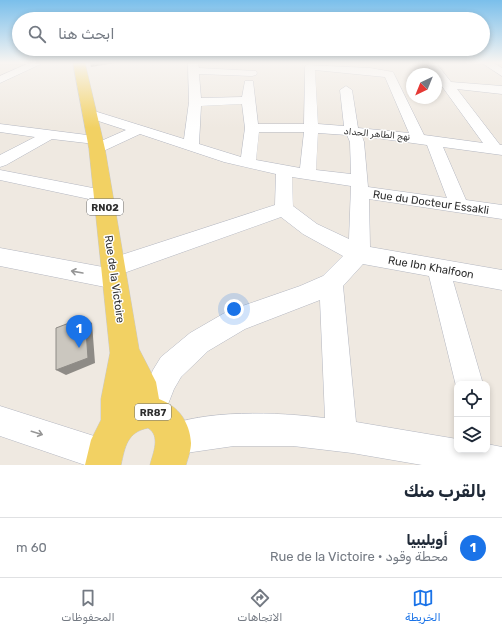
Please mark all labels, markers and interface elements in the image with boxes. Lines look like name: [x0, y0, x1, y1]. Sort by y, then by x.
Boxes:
search box: [12, 12, 490, 56]
icon: search: [26, 23, 48, 45]
text: ابحث هنا: [58, 25, 115, 43]
north arrow: [406, 68, 442, 104]
street label: نهج الطاهر الحداد: [343, 126, 411, 143]
street label: Rue du Docteur Essakli: [372, 188, 490, 217]
road number: RN02: [87, 199, 123, 215]
street label: Rue de la Victoire: [102, 234, 127, 324]
street label: Rue Ibn Khalfoon: [387, 254, 475, 281]
one-way arrow: [71, 268, 84, 276]
your location: [224, 299, 244, 319]
pin: 1: [66, 315, 92, 348]
map controls: [454, 381, 490, 453]
button: locate: [454, 381, 490, 417]
road number: RR87: [135, 404, 171, 420]
button: layers: [454, 417, 490, 453]
one-way arrow: [31, 429, 43, 437]
text: بالقرب منك: [404, 481, 486, 501]
text: أويليبيا: [406, 531, 448, 549]
text: 60 m: [16, 540, 47, 555]
text: 1: [470, 540, 476, 555]
text: محطة وقود · Rue de la Victoire: [270, 549, 448, 564]
tab: المحفوظات: [61, 587, 115, 624]
tab: الاتجاهات: [237, 587, 282, 624]
tab: الخريطة: [405, 587, 441, 624]

